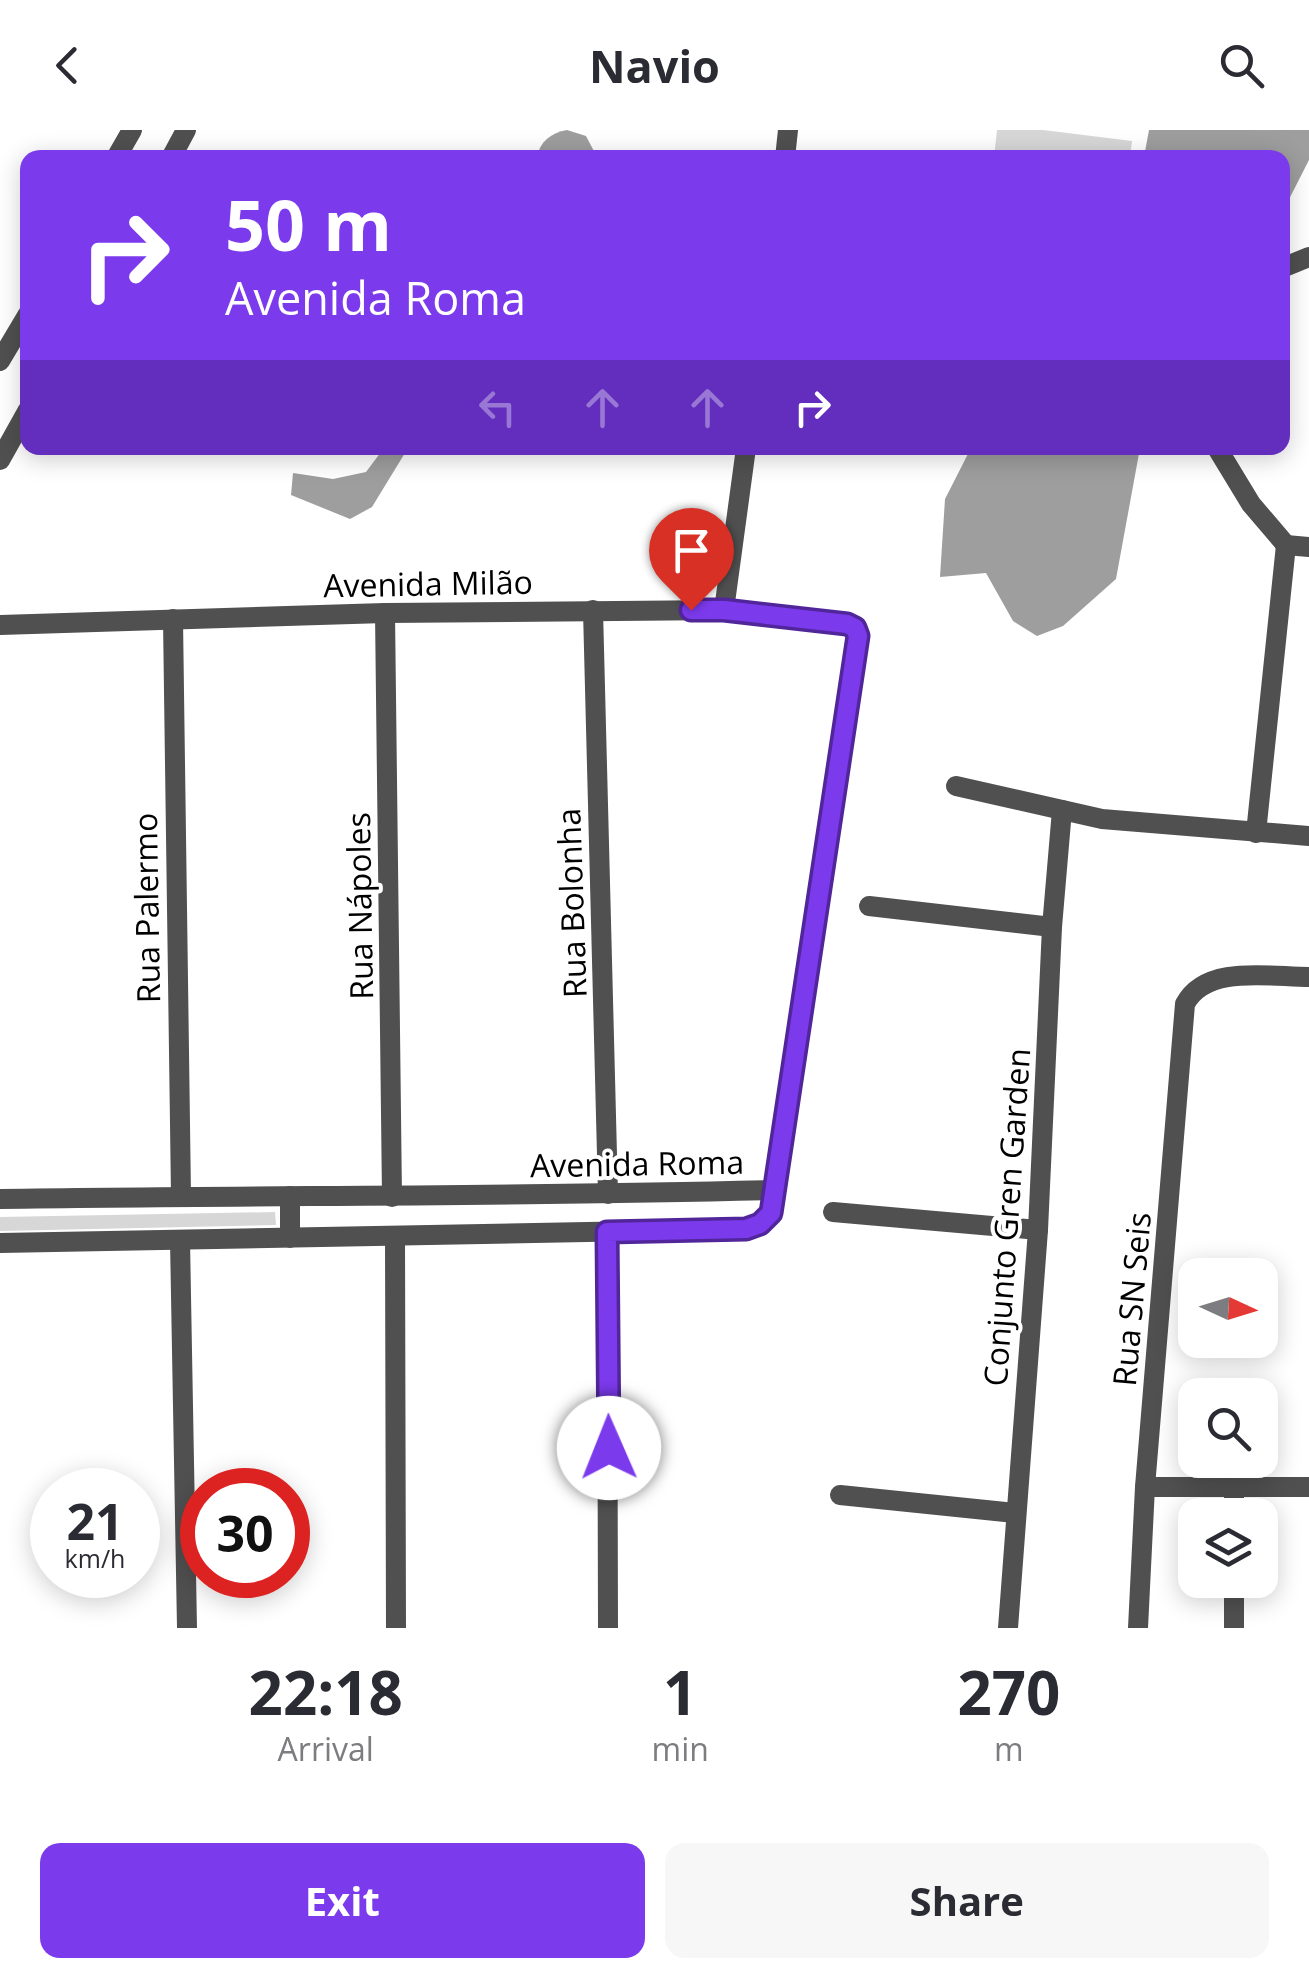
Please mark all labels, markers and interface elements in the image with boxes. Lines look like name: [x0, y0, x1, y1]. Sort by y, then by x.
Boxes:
text: Navio: [589, 35, 720, 96]
icon: back: [40, 38, 95, 93]
icon: search: [1214, 38, 1269, 93]
text: 50 m: [225, 176, 392, 272]
icon: right: [60, 190, 190, 320]
text: Avenida Roma: [225, 267, 526, 328]
icon: left: [470, 380, 525, 435]
icon: ahead: [575, 380, 630, 435]
icon: ahead: [680, 380, 735, 435]
icon: right: [785, 380, 840, 435]
pin: [649, 508, 734, 611]
icon: arrive: [664, 523, 719, 578]
street label: Avenida Milão: [323, 560, 533, 606]
street label: Rua Bolonha: [546, 807, 596, 999]
street label: Rua Palermo: [123, 812, 169, 1004]
street label: Rua Nápoles: [336, 812, 382, 1000]
street label: Conjunto Gren Garden: [973, 1046, 1039, 1388]
street label: Avenida Roma: [530, 1140, 744, 1186]
street label: Rua SN Seis: [1102, 1210, 1160, 1388]
north arrow: [1178, 1258, 1278, 1358]
map controls: [1178, 1258, 1278, 1598]
button: search: [1178, 1378, 1278, 1478]
position arrow: [557, 1396, 661, 1500]
speed limit sign: 30: [180, 1468, 310, 1598]
text: 21: [66, 1487, 124, 1555]
button: layers: [1178, 1498, 1278, 1598]
text: km/h: [65, 1541, 125, 1575]
text: 22:18: [249, 1651, 403, 1733]
text: 1: [663, 1651, 697, 1733]
text: 270: [957, 1651, 1060, 1733]
text: Arrival: [278, 1727, 374, 1770]
text: min: [652, 1727, 709, 1770]
text: m: [994, 1727, 1024, 1770]
button: Exit: [40, 1843, 645, 1958]
button: Share: [665, 1843, 1269, 1958]

